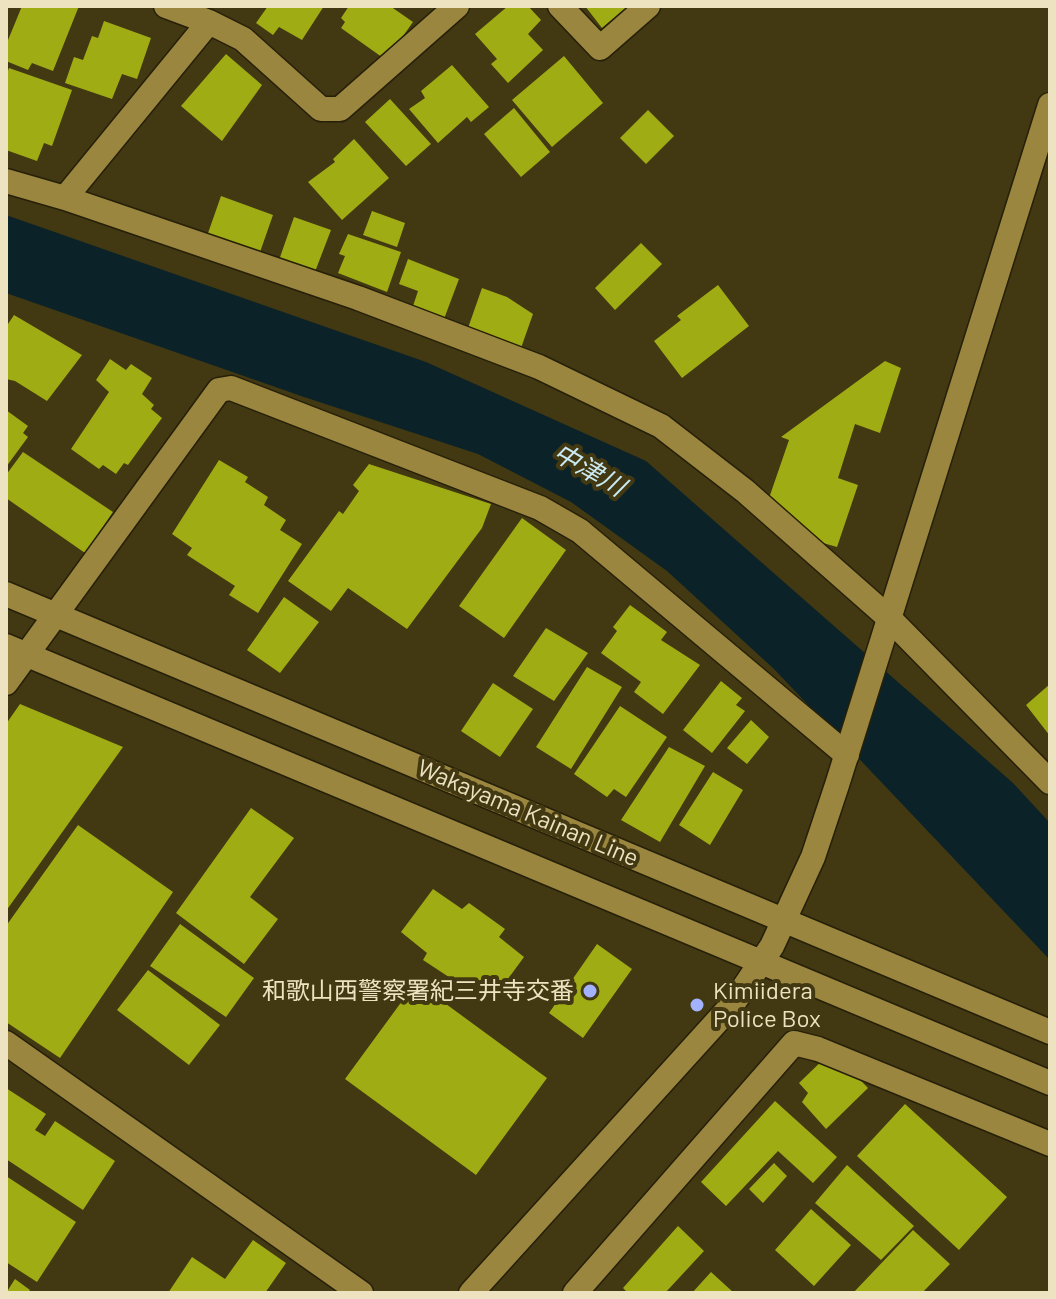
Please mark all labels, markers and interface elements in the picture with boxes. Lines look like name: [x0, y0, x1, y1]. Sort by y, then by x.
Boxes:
water label: 中津川: [547, 437, 631, 503]
street label: Wakayama Kainan Line: [413, 753, 643, 873]
place label: 和歌山西警察署紀三井寺交番: [262, 977, 574, 1005]
place label: Kimiidera Police Box: [713, 977, 821, 1033]
marker: 和歌山西警察署紀三井寺交番: [581, 982, 599, 1000]
marker: Kimiidera Police Box: [688, 996, 706, 1014]

